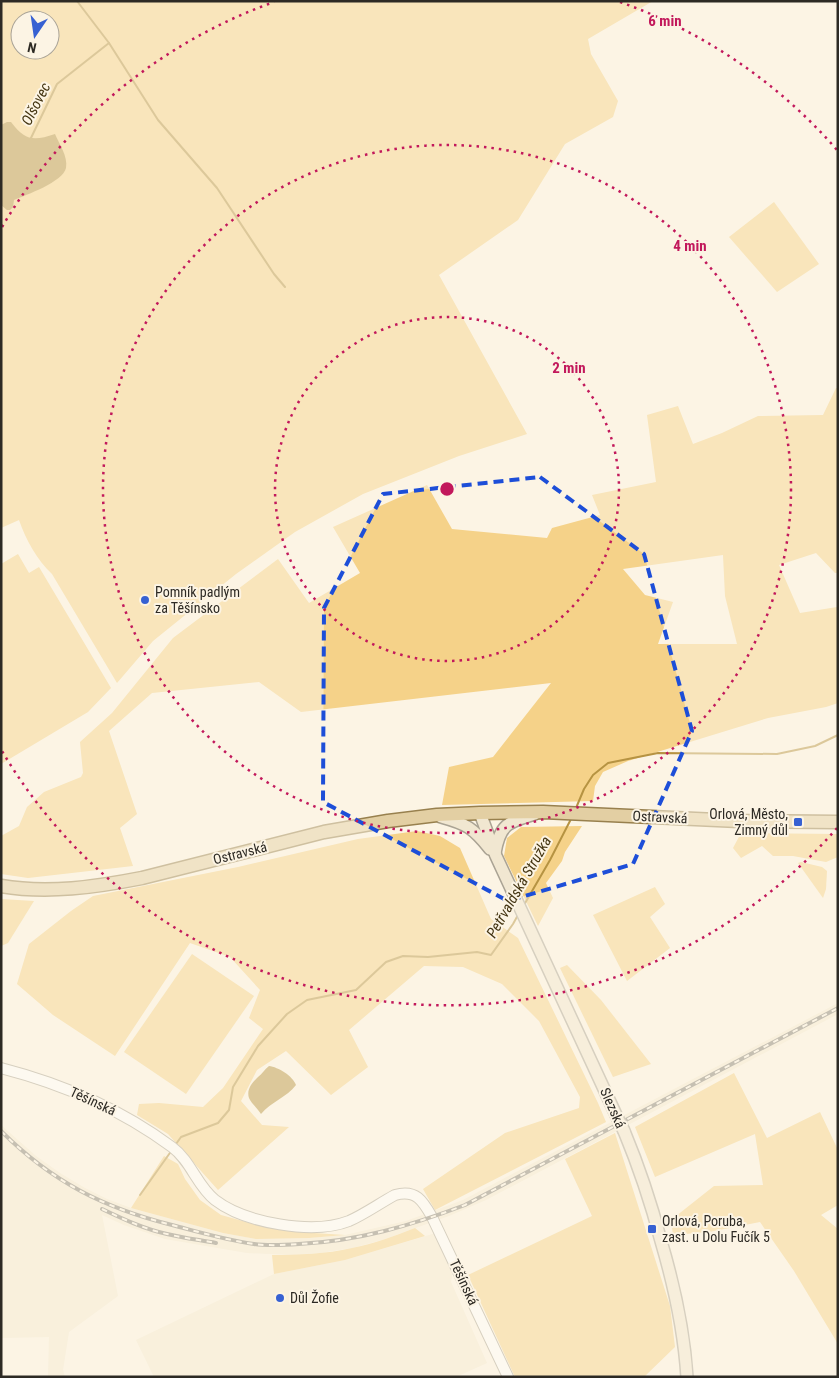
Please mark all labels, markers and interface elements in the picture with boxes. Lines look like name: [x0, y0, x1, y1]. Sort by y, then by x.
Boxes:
north arrow: [10, 10, 60, 60]
text: 6 min: [648, 12, 682, 30]
text: N: [26, 39, 38, 56]
water label: Olšovec: [18, 79, 54, 128]
text: 4 min: [673, 237, 707, 255]
text: 2 min: [552, 359, 586, 377]
centre of rings: [438, 480, 456, 498]
place label: Pomník padlým za Těšínsko: [155, 584, 240, 616]
marker: Pomník padlým za Těšínsko: [139, 594, 151, 606]
place label: Orlová, Město, Zimný důl: [709, 806, 788, 838]
street label: Ostravská: [632, 808, 688, 826]
marker: Orlová, Město, Zimný důl: [792, 816, 804, 828]
water label: Petřvaldská Stružka: [483, 833, 555, 941]
street label: Ostravská: [211, 839, 269, 867]
street label: Těšínská: [67, 1083, 119, 1119]
street label: Slezská: [597, 1085, 629, 1131]
place label: Orlová, Poruba, zast. u Dolu Fučík 5: [662, 1213, 770, 1245]
marker: Orlová, Poruba, zast. u Dolu Fučík 5: [646, 1223, 658, 1235]
street label: Těšínská: [446, 1256, 482, 1308]
place label: Důl Žofie: [290, 1289, 339, 1306]
marker: Důl Žofie: [274, 1292, 286, 1304]

